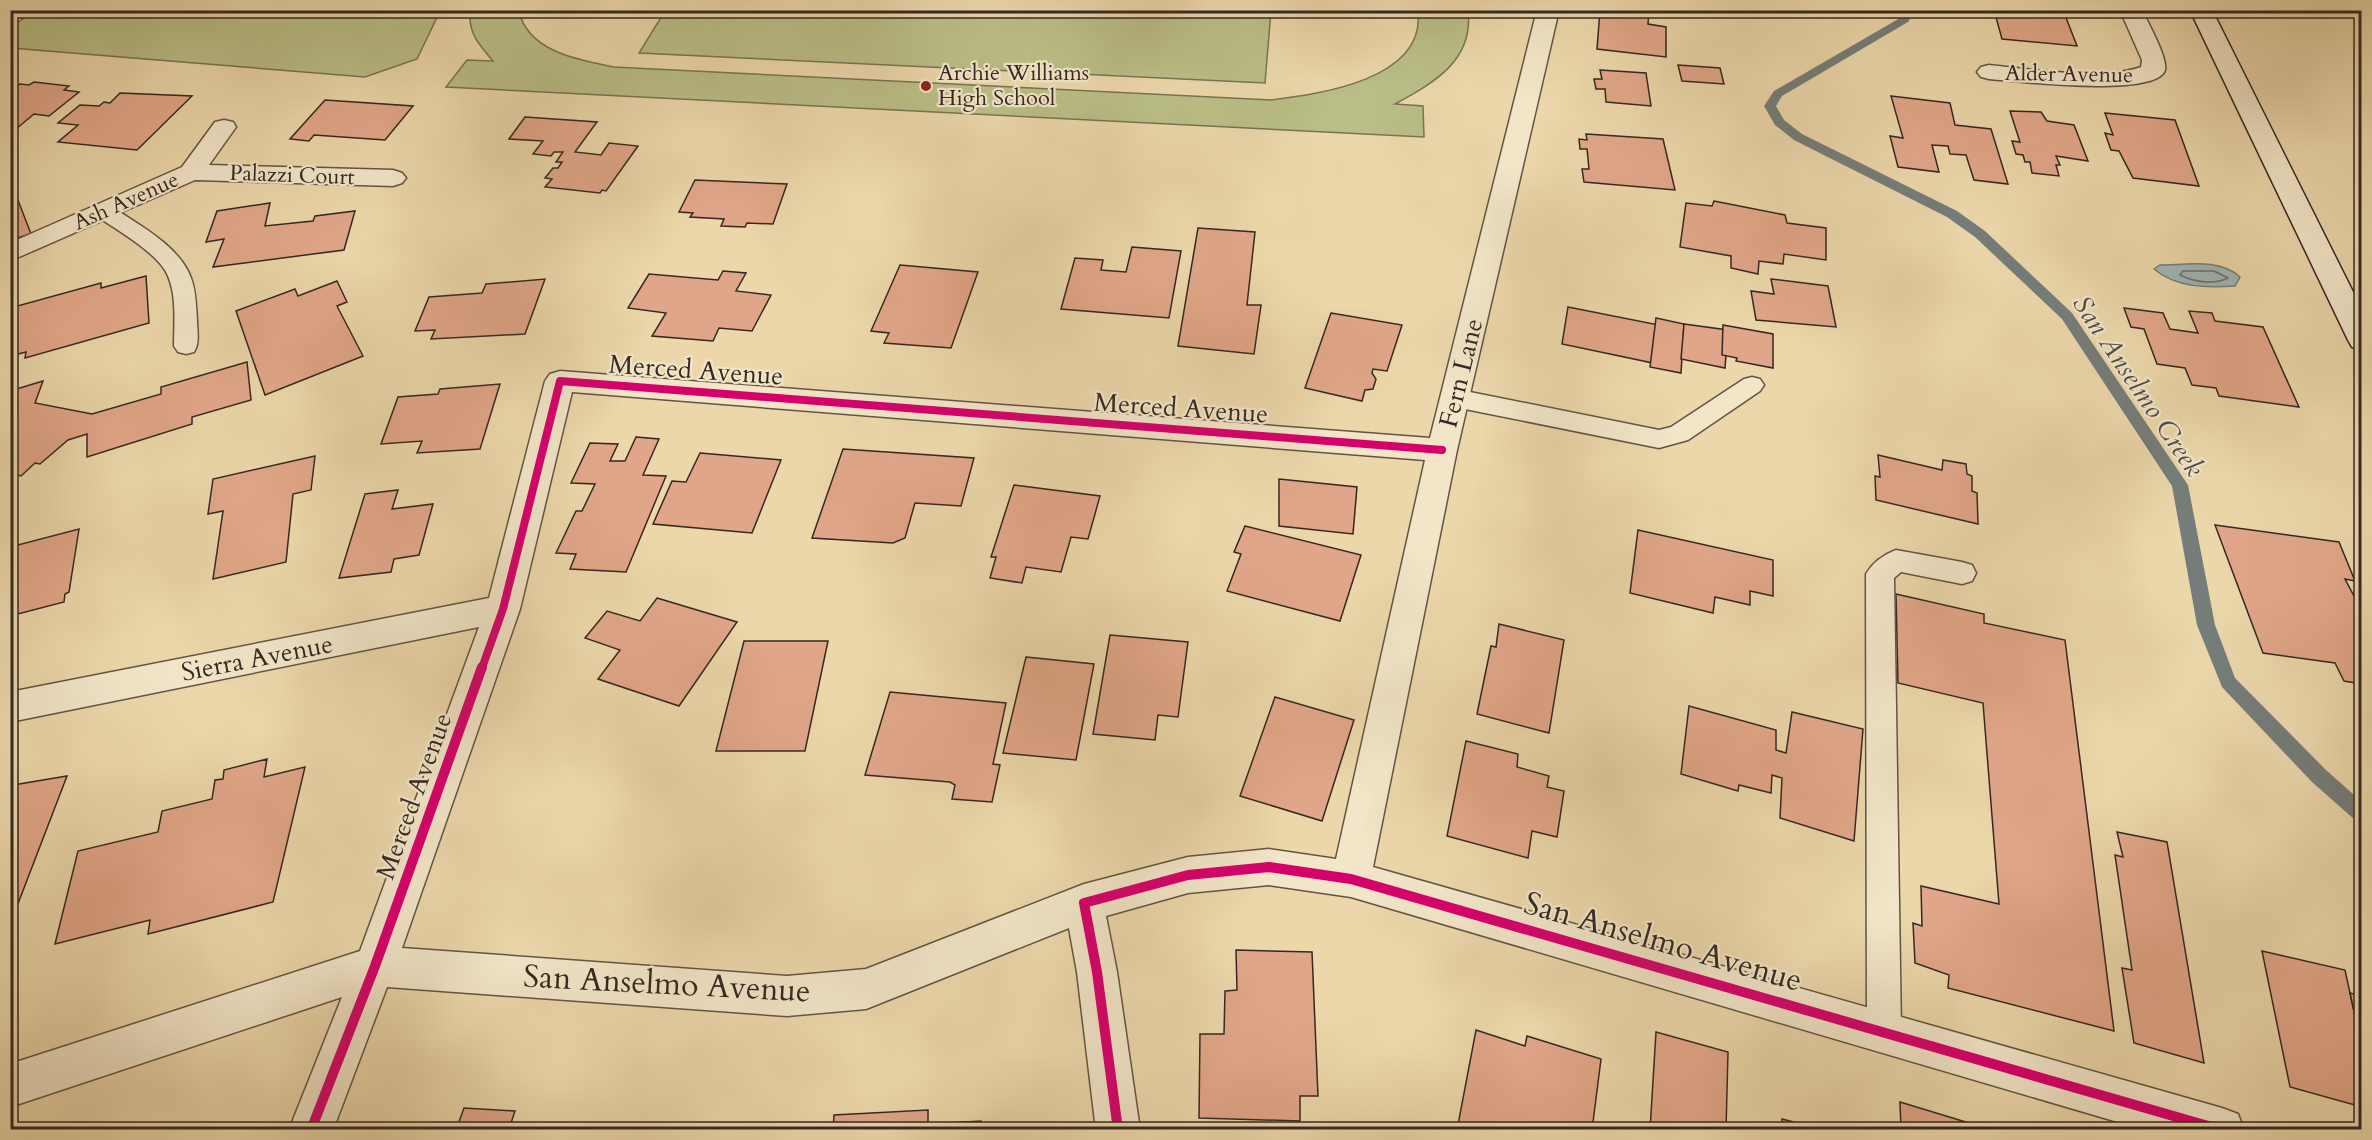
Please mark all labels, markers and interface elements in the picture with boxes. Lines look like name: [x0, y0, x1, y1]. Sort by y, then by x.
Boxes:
place label: Archie Williams High School: [938, 58, 1089, 113]
street label: Alder Avenue: [2005, 58, 2133, 90]
marker: Archie Williams High School: [919, 79, 933, 93]
street label: Palazzi Court: [229, 158, 355, 192]
street label: Ash Avenue: [69, 164, 183, 238]
water label: San Anselmo Creek: [2064, 288, 2213, 485]
street label: Fern Lane: [1431, 315, 1491, 431]
street label: Merced Avenue: [608, 346, 784, 394]
street label: Merced Avenue: [1093, 384, 1269, 432]
street label: Sierra Avenue: [178, 626, 336, 690]
street label: Merced Avenue: [368, 708, 460, 884]
street label: San Anselmo Avenue: [1519, 881, 1807, 1003]
street label: San Anselmo Avenue: [522, 955, 812, 1013]

